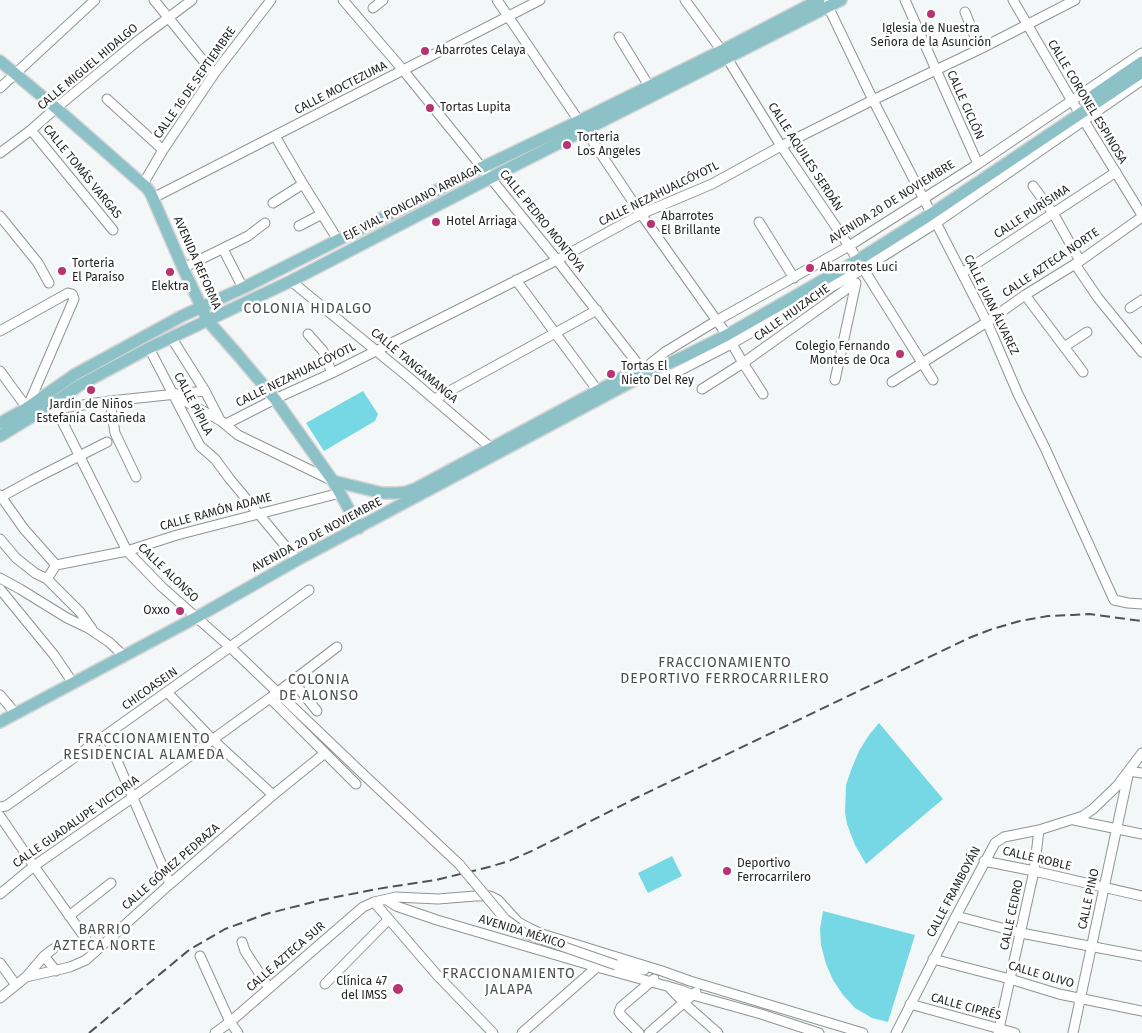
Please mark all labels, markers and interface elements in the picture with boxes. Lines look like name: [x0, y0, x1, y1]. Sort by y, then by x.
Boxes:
marker: Iglesia de Nuestra Señora de la Asunción: [925, 8, 937, 20]
street label: CALLE MIGUEL HIDALGO: [35, 21, 141, 113]
place label: Iglesia de Nuestra Señora de la Asunción: [871, 22, 991, 50]
street label: CALLE 16 DE SEPTIEMBRE: [151, 24, 239, 142]
street label: CALLE CORONEL ESPINOSA: [1044, 37, 1130, 167]
place label: Abarrotes Celaya: [435, 44, 526, 58]
marker: Abarrotes Celaya: [419, 45, 431, 57]
street label: CALLE MOCTEZUMA: [292, 58, 390, 118]
street label: CALLE CICLÓN: [943, 68, 987, 142]
street label: CALLE AQUILES SERDÁN: [764, 100, 846, 214]
place label: Tortas Lupita: [440, 101, 511, 115]
marker: Tortas Lupita: [424, 102, 436, 114]
street label: CALLE TOMÁS VARGAS: [40, 122, 124, 222]
place label: Torteria Los Angeles: [577, 131, 641, 159]
marker: Torteria Los Angeles: [561, 139, 573, 151]
street label: AVENIDA 20 DE NOVIEMBRE: [826, 157, 958, 247]
street label: CALLE NEZAHUALCÓYOTL: [597, 159, 721, 229]
street label: EJE VIAL PONCIANO ARRIAGA: [341, 162, 483, 244]
street label: CALLE PEDRO MONTOYA: [496, 167, 588, 275]
street label: CALLE PURÍSIMA: [992, 182, 1072, 242]
place label: Abarrotes El Brillante: [661, 210, 721, 238]
street label: AVENIDA REFORMA: [170, 214, 224, 312]
place label: Hotel Arriaga: [446, 215, 517, 229]
marker: Hotel Arriaga: [430, 216, 442, 228]
marker: Abarrotes El Brillante: [645, 218, 657, 230]
street label: CALLE AZTECA NORTE: [1000, 225, 1102, 301]
street label: CALLE JUAN ÁLVAREZ: [960, 252, 1022, 358]
place label: Torteria El Paraiso: [72, 257, 125, 285]
place label: Abarrotes Luci: [820, 261, 898, 275]
marker: Abarrotes Luci: [804, 262, 816, 274]
marker: Torteria El Paraiso: [56, 265, 68, 277]
marker: Elektra: [164, 266, 176, 278]
place label: Elektra: [151, 280, 189, 294]
street label: CALLE HUIZACHE: [751, 282, 833, 344]
district label: COLONIA HIDALGO: [242, 301, 374, 317]
street label: CALLE TANGAMANGA: [368, 325, 460, 407]
street label: CALLE NEZAHUALCÓYOTL: [234, 340, 358, 410]
place label: Colegio Fernando Montes de Oca: [795, 340, 890, 368]
marker: Colegio Fernando Montes de Oca: [894, 348, 906, 360]
place label: Tortas El Nieto Del Rey: [621, 360, 694, 388]
marker: Tortas El Nieto Del Rey: [605, 368, 617, 380]
street label: CALLE PÍPILA: [170, 370, 216, 438]
marker: Jardín de Niños Estefanía Castañeda: [85, 384, 97, 396]
place label: Jardín de Niños Estefanía Castañeda: [36, 398, 146, 426]
street label: CALLE RAMÓN ADAME: [158, 490, 274, 534]
street label: AVENIDA 20 DE NOVIEMBRE: [249, 494, 385, 576]
street label: CALLE ALONSO: [135, 540, 201, 606]
place label: Oxxo: [143, 604, 170, 618]
marker: Oxxo: [174, 605, 186, 617]
district label: FRACCIONAMIENTO DEPORTIVO FERROCARRILERO: [617, 655, 833, 688]
street label: CHICOASEIN: [119, 665, 181, 713]
district label: COLONIA DE ALONSO: [278, 672, 360, 704]
district label: FRACCIONAMIENTO RESIDENCIAL ALAMEDA: [61, 731, 227, 764]
street label: CALLE GUADALUPE VICTORIA: [10, 773, 142, 871]
street label: CALLE GÓMEZ PEDRAZA: [119, 821, 223, 913]
street label: CALLE FRAMBOYÁN: [924, 844, 984, 940]
street label: CALLE ROBLE: [1001, 844, 1073, 874]
place label: Deportivo Ferrocarrilero: [737, 857, 811, 885]
marker: Deportivo Ferrocarrilero: [721, 865, 733, 877]
street label: CALLE PINO: [1075, 867, 1103, 931]
street label: CALLE CEDRO: [998, 879, 1026, 951]
street label: AVENIDA MÉXICO: [477, 912, 567, 952]
street label: CALLE AZTECA SUR: [244, 919, 328, 995]
district label: BARRIO AZTECA NORTE: [52, 922, 158, 954]
street label: CALLE OLIVO: [1006, 959, 1076, 991]
district label: FRACCIONAMIENTO JALAPA: [440, 966, 578, 999]
place label: Clínica 47 del IMSS: [336, 975, 387, 1003]
marker: Clínica 47 del IMSS: [391, 982, 405, 996]
street label: CALLE CIPRÉS: [929, 991, 1003, 1023]

